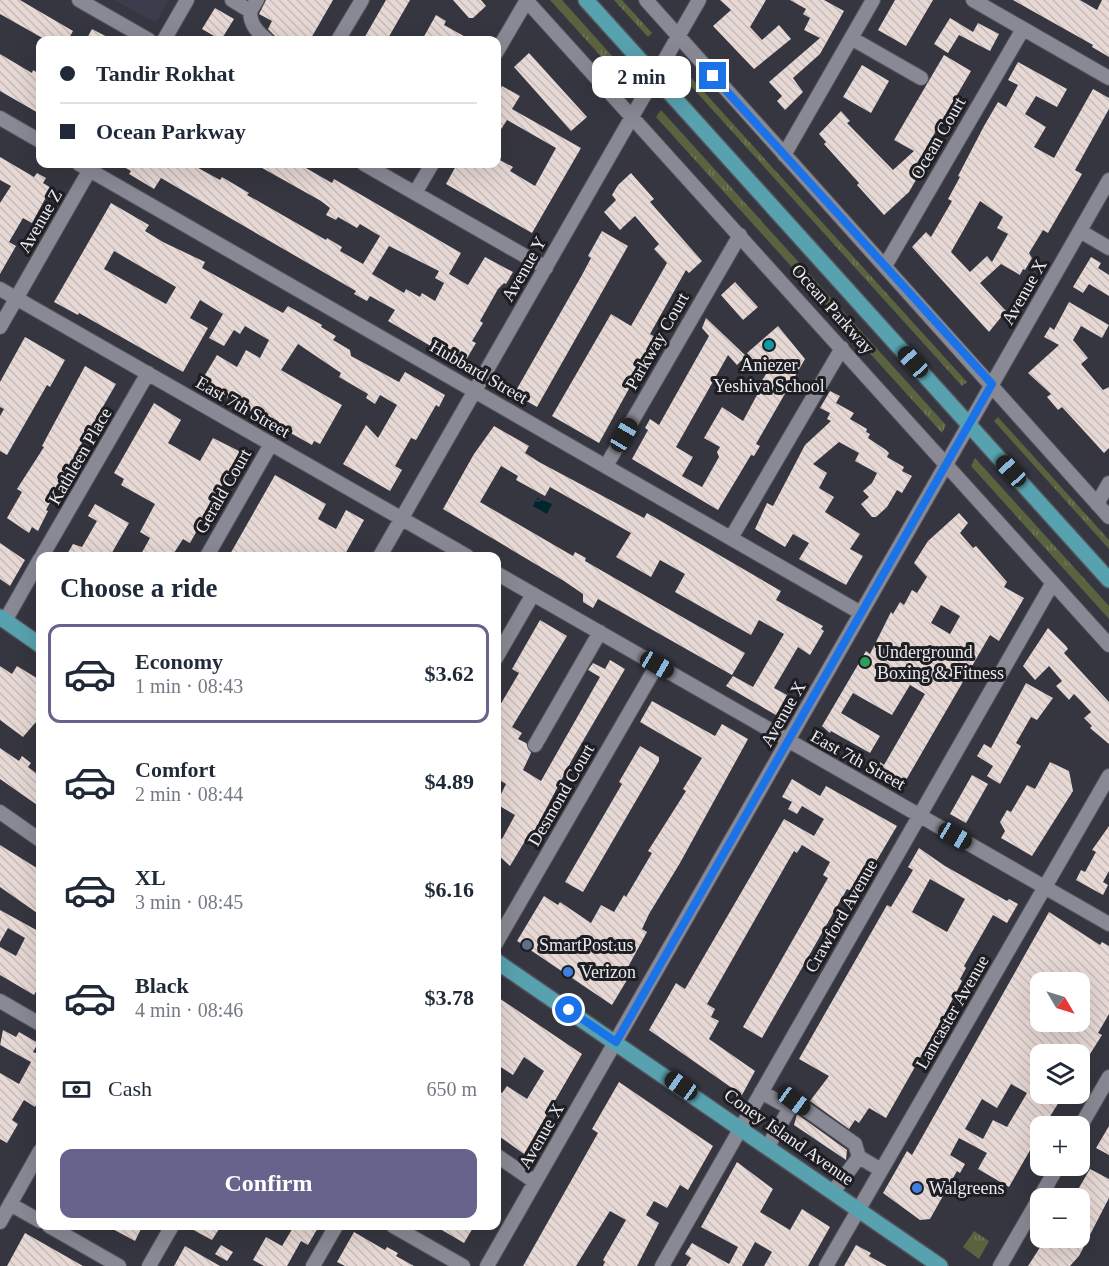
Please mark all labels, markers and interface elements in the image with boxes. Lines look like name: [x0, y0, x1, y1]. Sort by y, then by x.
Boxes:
callout: 2 min: [593, 55, 692, 97]
text: Tandir Rokhat: [96, 61, 235, 86]
route end: [699, 62, 726, 89]
text: 2 min: [617, 66, 666, 88]
street label: Ocean Court: [906, 93, 970, 183]
text: Ocean Parkway: [96, 119, 246, 144]
street label: Avenue Z: [14, 186, 66, 256]
street label: Avenue Y: [497, 233, 551, 305]
street label: Avenue X: [997, 256, 1051, 328]
street label: Ocean Parkway: [788, 260, 878, 358]
street label: Parkway Court: [621, 289, 693, 393]
street label: Hubbard Street: [427, 336, 531, 408]
marker: Aniezer Yeshiva School: [762, 338, 776, 352]
car: [894, 343, 932, 381]
place label: Aniezer Yeshiva School: [713, 355, 825, 396]
street label: East 7th Street: [193, 372, 293, 442]
street label: Kathleen Place: [44, 404, 116, 508]
car: [607, 415, 641, 455]
street label: Gerald Court: [191, 445, 255, 537]
car: [992, 452, 1030, 490]
text: Choose a ride: [60, 573, 218, 603]
place label: Underground Boxing & Fitness: [877, 642, 1004, 683]
icon: car: [63, 647, 117, 701]
car: [637, 648, 677, 682]
text: Economy: [135, 649, 223, 674]
marker: Underground Boxing & Fitness: [858, 655, 872, 669]
text: $3.62: [425, 661, 474, 686]
text: 1 min · 08:43: [135, 675, 243, 697]
street label: Avenue X: [756, 678, 810, 750]
street label: East 7th Street: [807, 726, 909, 794]
street label: Desmond Court: [524, 740, 598, 850]
icon: car: [63, 755, 117, 809]
text: Comfort: [135, 757, 216, 782]
text: $4.89: [425, 769, 474, 794]
text: 2 min · 08:44: [135, 783, 243, 805]
car: [935, 819, 975, 853]
street label: Crawford Avenue: [801, 856, 881, 976]
icon: car: [63, 863, 117, 917]
text: XL: [135, 865, 166, 890]
text: $6.16: [425, 877, 474, 902]
text: 3 min · 08:45: [135, 891, 243, 913]
place label: SmartPost.us: [539, 935, 634, 955]
marker: SmartPost.us: [520, 938, 534, 952]
street label: Lancaster Avenue: [911, 952, 993, 1072]
place label: Verizon: [580, 962, 636, 982]
marker: Verizon: [561, 965, 575, 979]
icon: car: [63, 971, 117, 1025]
north arrow: [1030, 972, 1090, 1032]
map controls: [1030, 972, 1090, 1248]
text: Black: [135, 973, 189, 998]
text: $3.78: [425, 985, 474, 1010]
route start: [555, 996, 582, 1023]
text: 4 min · 08:46: [135, 999, 243, 1021]
button: layers: [1030, 1044, 1090, 1104]
car: [661, 1068, 701, 1104]
icon: cash: [60, 1073, 93, 1106]
text: Cash: [108, 1076, 152, 1101]
text: 650 m: [426, 1078, 477, 1100]
car: [774, 1083, 814, 1119]
street label: Coney Island Avenue: [720, 1085, 858, 1189]
street label: Avenue X: [514, 1100, 568, 1172]
button: +: [1030, 1116, 1090, 1176]
button: Confirm: [60, 1149, 477, 1218]
place label: Walgreens: [929, 1178, 1005, 1198]
marker: Walgreens: [910, 1181, 924, 1195]
button: −: [1030, 1188, 1090, 1248]

